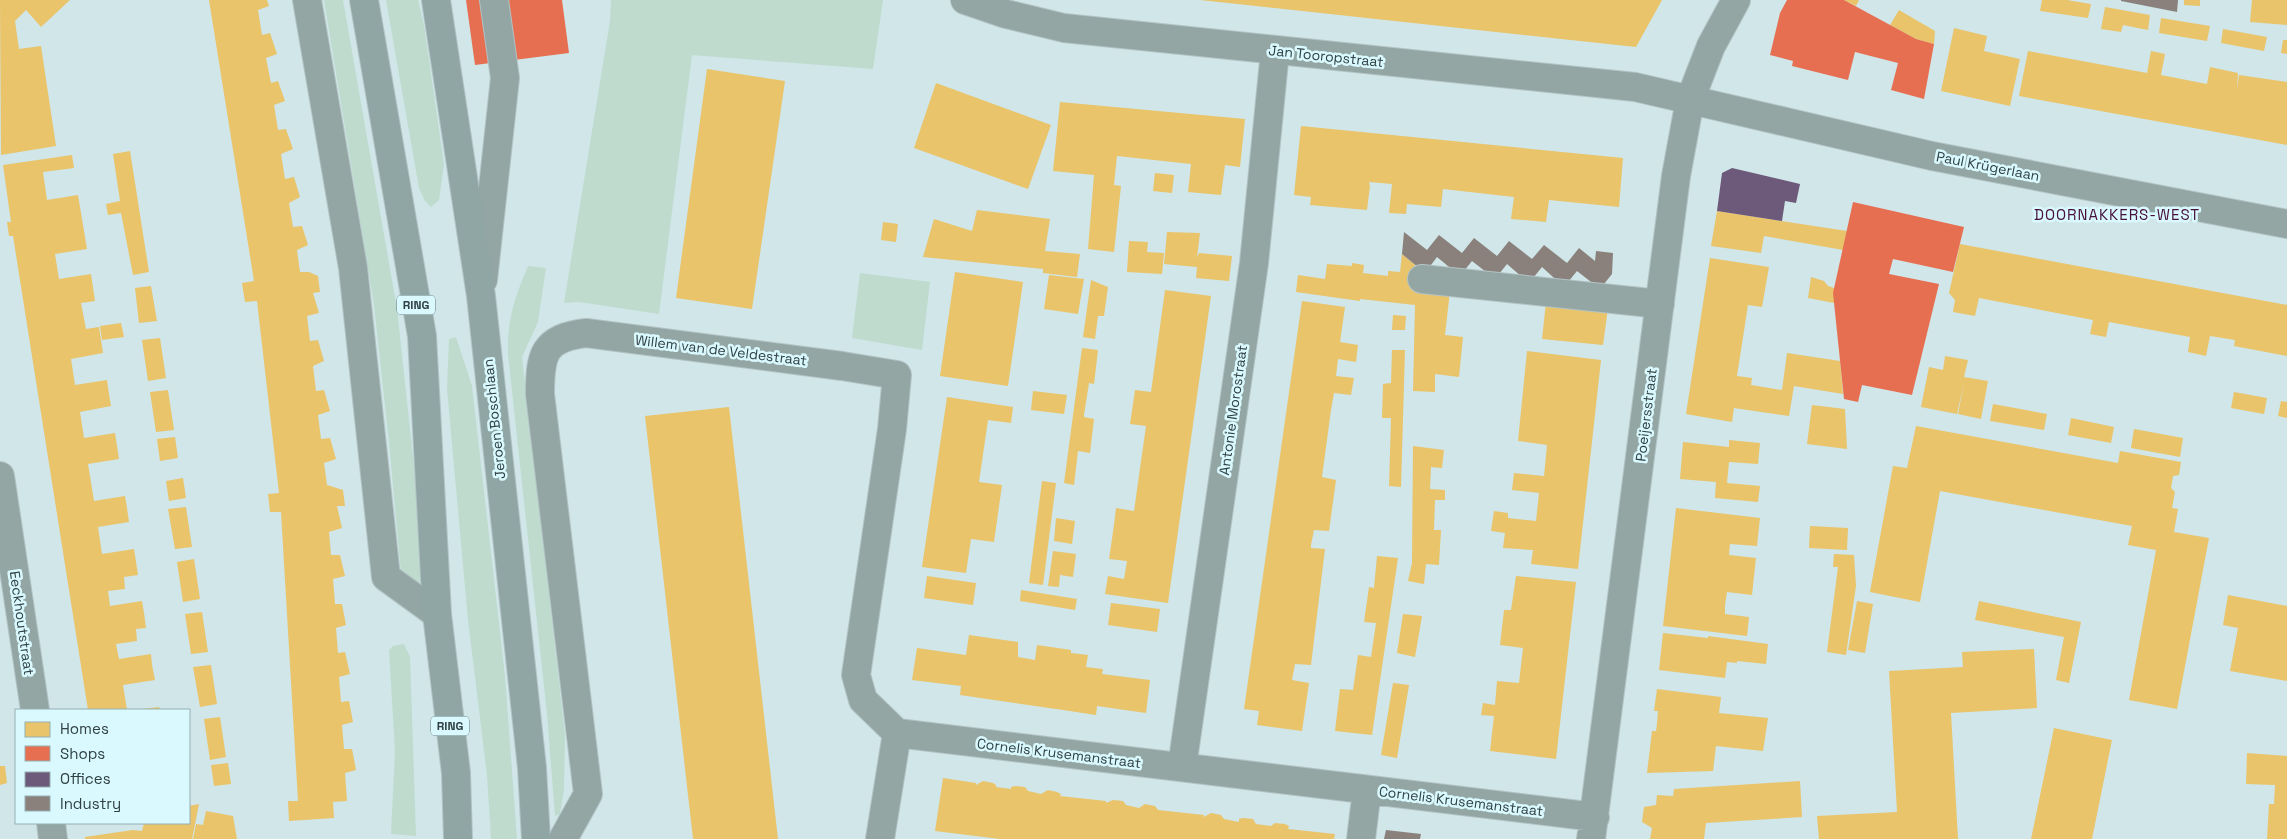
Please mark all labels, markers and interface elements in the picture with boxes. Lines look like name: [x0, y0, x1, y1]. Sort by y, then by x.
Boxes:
street label: Jan Tooropstraat: [1268, 41, 1384, 71]
street label: Paul Krügerlaan: [1935, 147, 2041, 185]
district label: DOORNAKKERS-WEST: [2034, 205, 2200, 224]
road number: RING: [397, 296, 435, 314]
street label: Willem van de Veldestraat: [634, 331, 808, 369]
street label: Antonie Morostraat: [1215, 344, 1251, 476]
street label: Jeroen Boschlaan: [479, 358, 509, 480]
street label: Poeijersstraat: [1631, 367, 1661, 463]
street label: Eeckhoutstraat: [6, 570, 38, 676]
legend: [15, 709, 190, 824]
road number: RING: [431, 716, 469, 736]
text: Homes: [60, 719, 109, 738]
street label: Cornelis Krusemanstraat: [976, 734, 1142, 772]
text: Shops: [60, 744, 105, 763]
text: Offices: [60, 769, 111, 788]
street label: Cornelis Krusemanstraat: [1378, 782, 1544, 820]
text: Industry: [60, 794, 121, 813]

